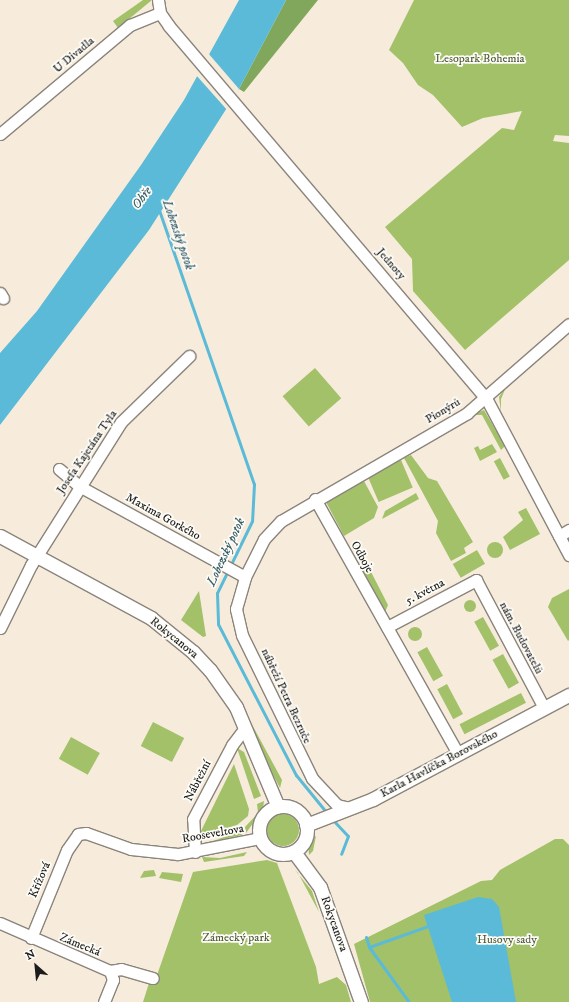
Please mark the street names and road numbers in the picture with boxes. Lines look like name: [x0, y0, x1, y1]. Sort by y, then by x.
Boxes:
street label: U Divadla: [51, 34, 97, 76]
street label: Jednoty: [373, 245, 409, 283]
street label: Pionýrů: [423, 395, 463, 427]
street label: Josefa Kajetána Tyla: [54, 407, 120, 497]
street label: Maxima Gorkého: [123, 491, 203, 543]
street label: Odboje: [348, 539, 376, 575]
street label: 5. května: [403, 576, 447, 608]
street label: nám. Budovatelů: [496, 599, 546, 677]
street label: Rokycanova: [147, 614, 201, 662]
street label: nábřeží Petra Bezruče: [258, 646, 314, 746]
street label: Karla Havlíčka Borovského: [378, 727, 500, 801]
street label: Nábřežní: [182, 758, 214, 804]
street label: Rooseveltova: [181, 821, 245, 847]
street label: Křížová: [26, 860, 54, 900]
street label: Rokycanova: [317, 894, 351, 954]
street label: Zámecká: [57, 930, 103, 960]

